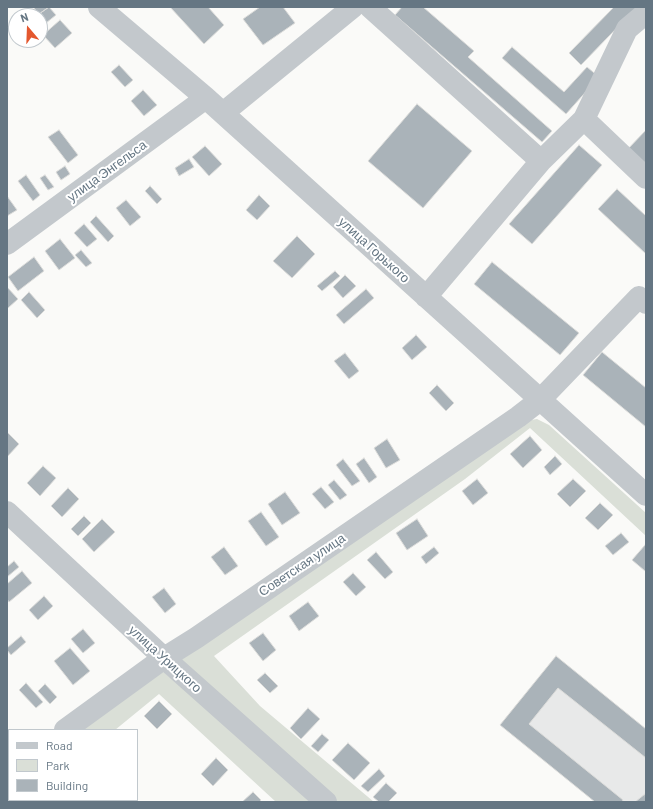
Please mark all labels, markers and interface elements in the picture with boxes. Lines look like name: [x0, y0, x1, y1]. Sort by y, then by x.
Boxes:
north arrow: [8, 8, 48, 48]
text: N: [19, 10, 30, 24]
street label: улица Энгельса: [64, 137, 150, 205]
street label: улица Горького: [335, 214, 413, 286]
street label: Советская улица: [256, 530, 348, 600]
street label: улица Урицкого: [125, 622, 205, 696]
legend: [8, 729, 138, 801]
text: Road: [46, 738, 73, 752]
text: Park: [46, 758, 70, 772]
text: Building: [46, 778, 88, 792]

